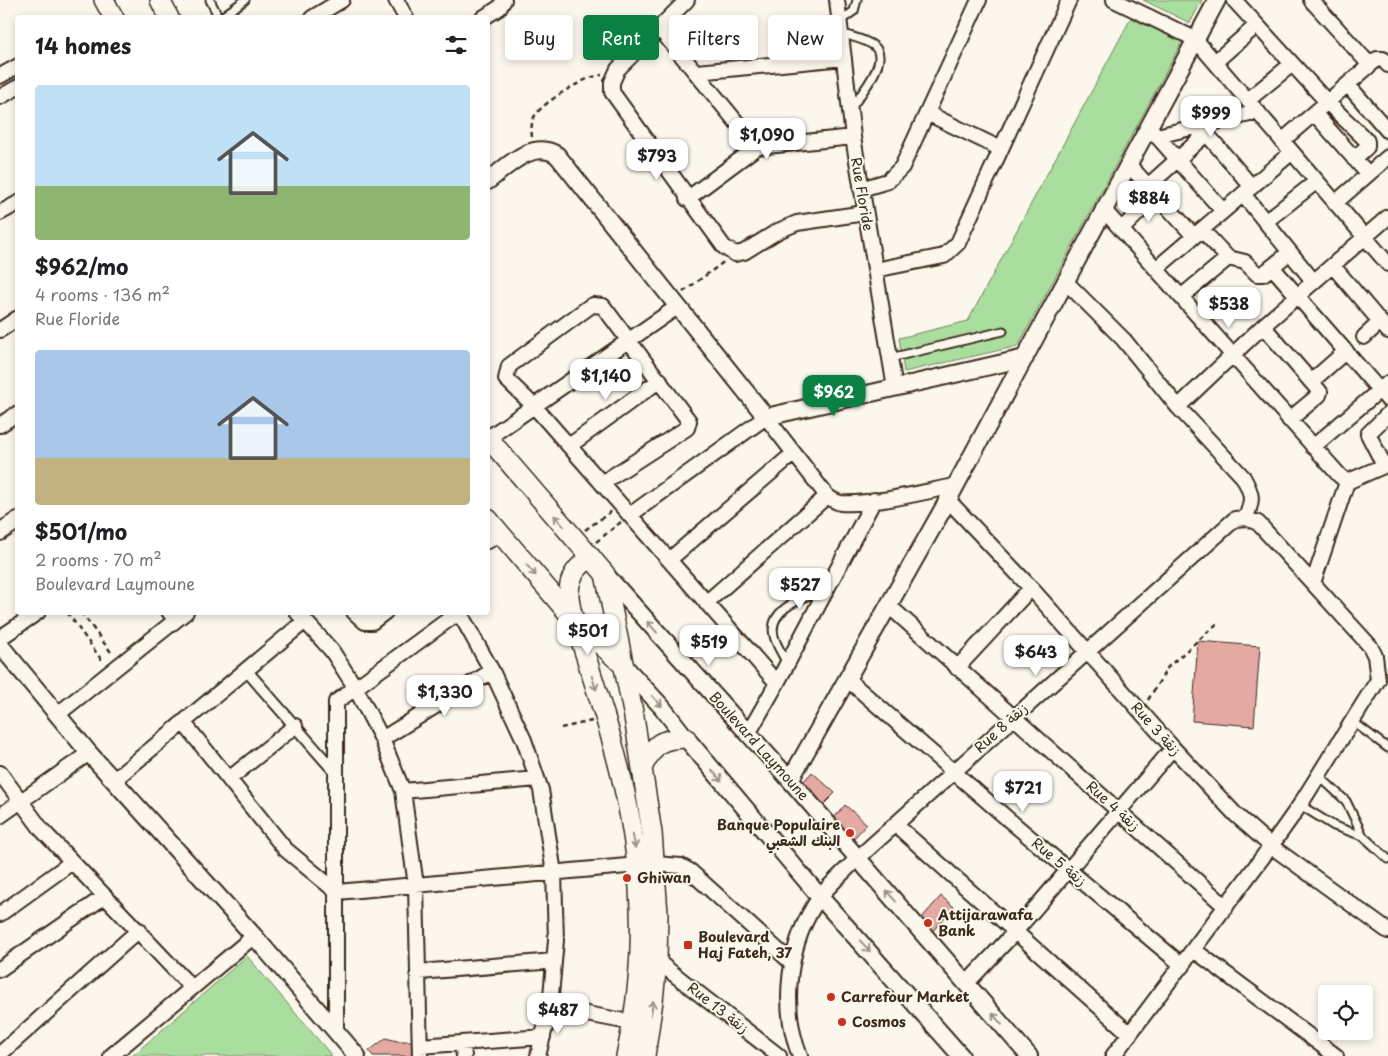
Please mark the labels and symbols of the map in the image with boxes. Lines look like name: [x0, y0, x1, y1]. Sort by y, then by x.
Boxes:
pin: $999: [1181, 96, 1241, 138]
pin: $1,090: [726, 118, 808, 160]
pin: $793: [627, 138, 687, 181]
street label: Rue Floride: [846, 156, 879, 232]
pin: $884: [1119, 180, 1179, 223]
pin: $538: [1199, 286, 1259, 329]
pin: $1,140: [565, 358, 647, 401]
pin: $962: [804, 374, 864, 417]
one-way arrow: [553, 514, 565, 527]
one-way arrow: [525, 563, 536, 576]
pin: $527: [770, 568, 830, 610]
pin: $501: [558, 614, 618, 656]
one-way arrow: [646, 620, 658, 633]
pin: $519: [679, 624, 739, 667]
pin: $643: [1006, 634, 1066, 677]
pin: $1,330: [404, 674, 486, 717]
one-way arrow: [590, 675, 600, 691]
street label: Boulevard Laymoune: [705, 687, 814, 805]
one-way arrow: [651, 695, 663, 707]
street label: Rue 3 زنقة: [1127, 697, 1186, 760]
street label: Rue 8 زنقة: [969, 698, 1032, 757]
one-way arrow: [712, 769, 723, 782]
pin: $721: [993, 770, 1053, 813]
street label: Rue 4 زنقة: [1082, 776, 1145, 835]
place label: Banque Populaire البنك الشعبي: [717, 814, 840, 854]
marker: Banque Populaire البنك الشعبي: [844, 827, 856, 839]
one-way arrow: [630, 832, 640, 848]
street label: Rue 5 زنقة: [1027, 832, 1091, 891]
place label: Ghiwan: [637, 867, 691, 888]
marker: Ghiwan: [621, 872, 633, 884]
one-way arrow: [886, 890, 897, 903]
place label: Attijarawafa Bank: [937, 904, 1033, 941]
marker: Attijarawafa Bank: [922, 917, 934, 929]
place label: Boulevard Haj Fateh, 37: [698, 926, 792, 963]
marker: Boulevard Haj Fateh, 37: [682, 939, 694, 951]
one-way arrow: [859, 940, 870, 953]
street label: Rue 13 زنقة: [683, 977, 753, 1038]
place label: Carrefour Market: [841, 986, 970, 1007]
marker: Carrefour Market: [825, 991, 837, 1003]
pin: $487: [528, 992, 588, 1035]
one-way arrow: [647, 1000, 657, 1016]
place label: Cosmos: [852, 1011, 906, 1032]
one-way arrow: [991, 1013, 1003, 1026]
marker: Cosmos: [836, 1016, 848, 1028]

